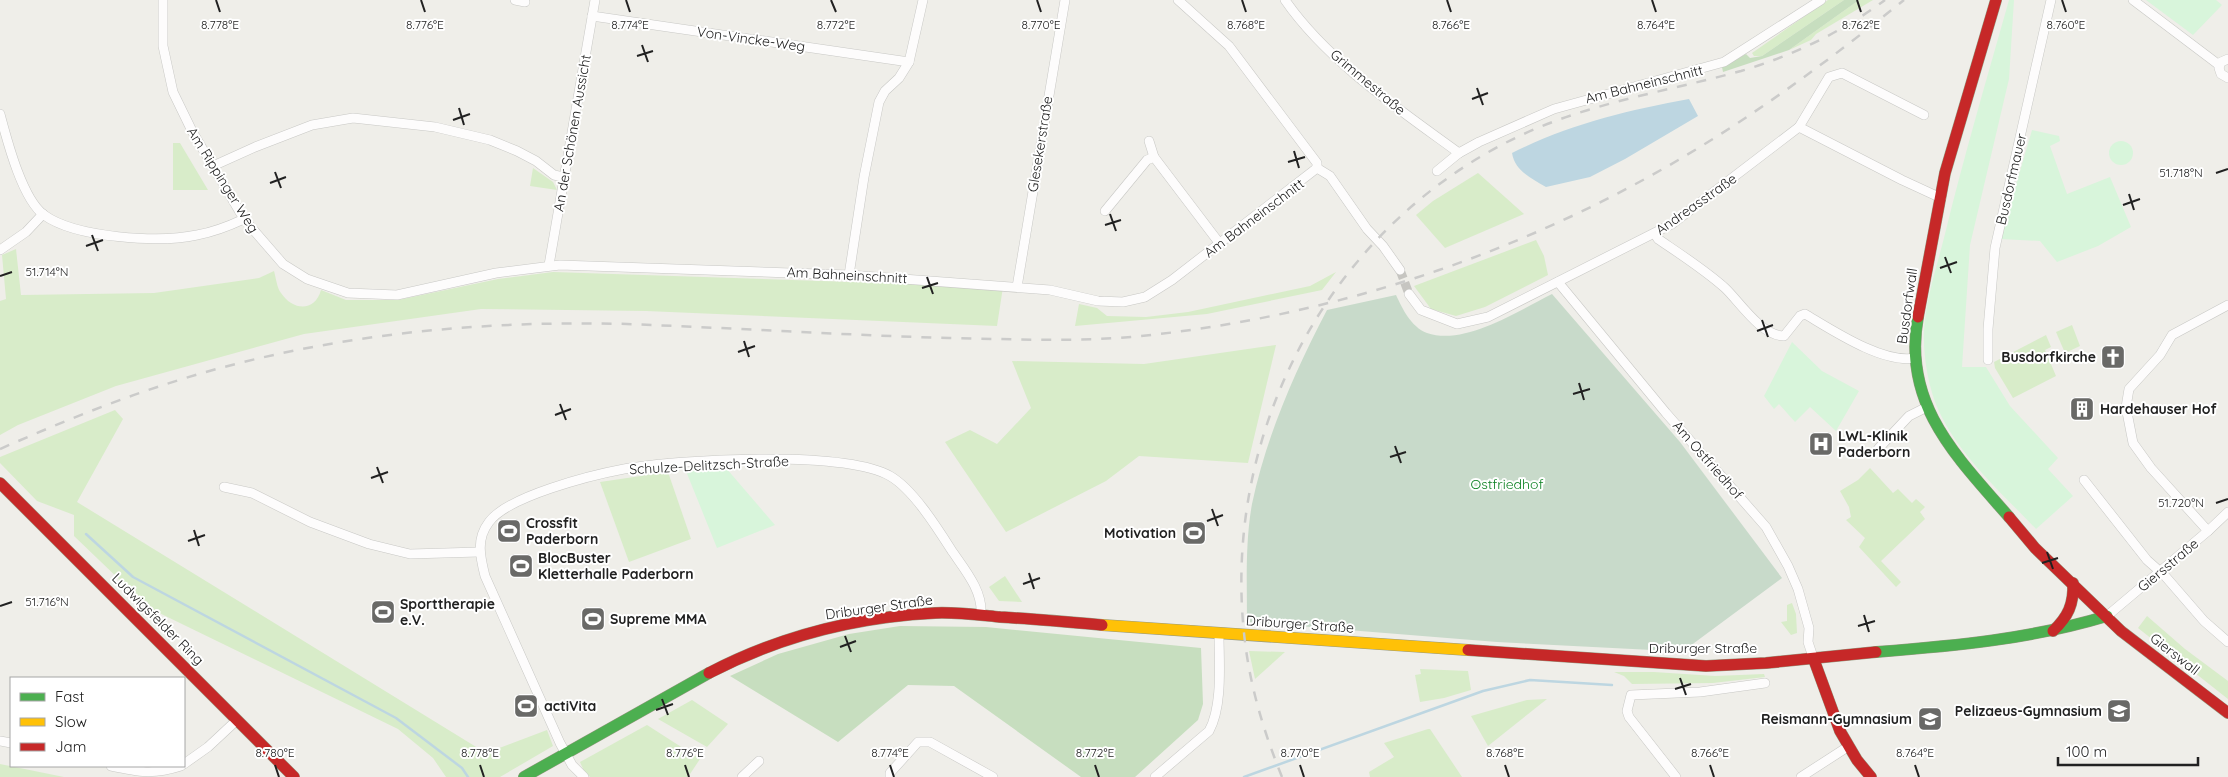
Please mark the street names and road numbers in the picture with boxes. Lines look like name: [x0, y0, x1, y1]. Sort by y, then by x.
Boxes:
street label: Von-Vincke-Weg: [696, 22, 806, 56]
street label: Grimmestraße: [1327, 45, 1409, 119]
street label: An der Schönen Aussicht: [549, 53, 595, 213]
street label: Am Bahneinschnitt: [1583, 61, 1705, 107]
street label: Glesekerstraße: [1024, 95, 1056, 193]
street label: Am Rippinger Weg: [183, 124, 263, 236]
street label: Busdorfmauer: [1992, 131, 2030, 227]
street label: Andreasstraße: [1652, 169, 1740, 239]
street label: Am Bahneinschnitt: [1200, 174, 1308, 261]
street label: Am Bahneinschnitt: [786, 263, 908, 287]
street label: Busdorfwall: [1893, 267, 1921, 345]
street label: Am Ostfriedhof: [1669, 417, 1747, 503]
street label: Schulze-Delitzsch-Straße: [629, 452, 789, 478]
street label: Giersstraße: [2134, 534, 2202, 596]
street label: Ludwigsfelder Ring: [108, 569, 208, 669]
street label: Driburger Straße: [824, 591, 934, 623]
street label: Driburger Straße: [1245, 611, 1355, 637]
street label: Gierswall: [2147, 629, 2203, 679]
street label: Driburger Straße: [1649, 639, 1757, 657]

